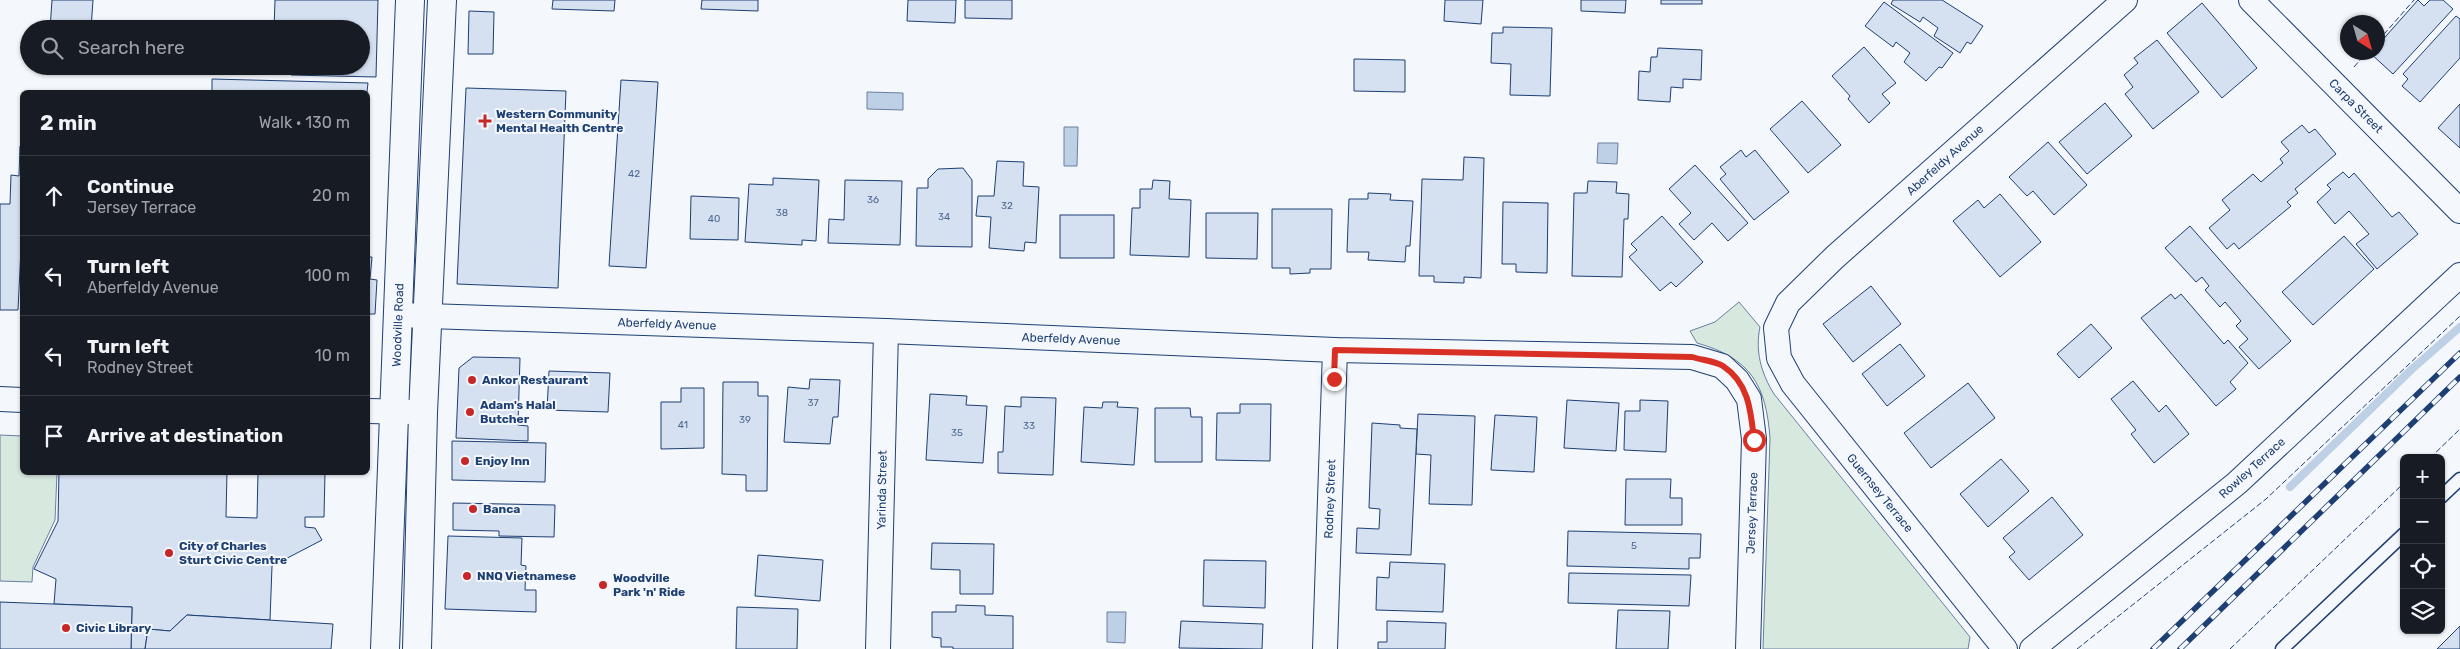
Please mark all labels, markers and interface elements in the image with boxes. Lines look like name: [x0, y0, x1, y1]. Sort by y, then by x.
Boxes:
north arrow: [2340, 15, 2385, 60]
search box: [20, 20, 370, 75]
icon: search: [38, 34, 66, 62]
text: Search here: [78, 36, 185, 59]
street label: Carpa Street: [2326, 76, 2386, 136]
place label: Western Community Mental Health Centre: [496, 107, 623, 135]
text: 2 min: [40, 110, 97, 135]
text: Walk · 130 m: [259, 113, 350, 132]
marker: Western Community Mental Health Centre: [478, 114, 492, 128]
street label: Aberfeldy Avenue: [1904, 122, 1987, 198]
house number: 42: [628, 168, 640, 180]
text: Continue: [87, 175, 174, 198]
icon: ahead: [40, 182, 68, 210]
text: 20 m: [312, 186, 350, 205]
house number: 36: [867, 194, 879, 206]
text: Jersey Terrace: [87, 198, 196, 217]
house number: 32: [1001, 200, 1013, 212]
house number: 38: [776, 207, 788, 219]
house number: 34: [938, 211, 950, 223]
house number: 40: [708, 213, 720, 225]
text: Turn left: [87, 255, 169, 278]
icon: left: [40, 262, 68, 290]
text: 100 m: [305, 266, 350, 285]
text: Aberfeldy Avenue: [87, 278, 219, 297]
street label: Woodville Road: [390, 283, 406, 367]
street label: Aberfeldy Avenue: [617, 315, 717, 333]
street label: Aberfeldy Avenue: [1021, 330, 1121, 348]
text: Turn left: [87, 335, 169, 358]
icon: left: [40, 342, 68, 370]
text: 10 m: [315, 346, 350, 365]
text: Rodney Street: [87, 358, 193, 377]
route end: [1323, 368, 1346, 391]
place label: Ankor Restaurant: [482, 373, 589, 387]
marker: Ankor Restaurant: [466, 374, 478, 386]
house number: 37: [807, 397, 819, 409]
place label: Adam's Halal Butcher: [480, 398, 556, 426]
marker: Adam's Halal Butcher: [464, 406, 476, 418]
house number: 39: [739, 414, 751, 426]
house number: 41: [678, 419, 688, 431]
house number: 33: [1023, 420, 1035, 432]
icon: arrive: [40, 422, 68, 450]
text: Arrive at destination: [87, 424, 283, 447]
house number: 35: [951, 427, 963, 439]
route start: [1743, 429, 1766, 452]
street label: Rowley Terrace: [2216, 435, 2288, 501]
street label: Yarinda Street: [874, 450, 890, 530]
street label: Guernsey Terrace: [1844, 451, 1916, 535]
place label: Enjoy Inn: [475, 454, 530, 468]
map controls: [2400, 454, 2445, 634]
button: +: [2400, 454, 2445, 499]
marker: Enjoy Inn: [459, 455, 471, 467]
street label: Rodney Street: [1322, 459, 1338, 539]
street label: Jersey Terrace: [1744, 472, 1760, 554]
button: −: [2400, 499, 2445, 544]
place label: Banca: [483, 502, 520, 516]
marker: Banca: [467, 503, 479, 515]
place label: City of Charles Sturt Civic Centre: [179, 539, 287, 567]
house number: 5: [1631, 540, 1637, 552]
button: locate: [2400, 544, 2445, 589]
marker: City of Charles Sturt Civic Centre: [163, 547, 175, 559]
place label: NNQ Vietnamese: [477, 569, 576, 583]
marker: NNQ Vietnamese: [461, 570, 473, 582]
place label: Woodville Park 'n' Ride: [613, 571, 685, 599]
marker: Woodville Park 'n' Ride: [597, 579, 609, 591]
button: layers: [2400, 589, 2445, 634]
place label: Civic Library: [76, 621, 151, 635]
marker: Civic Library: [60, 622, 72, 634]

